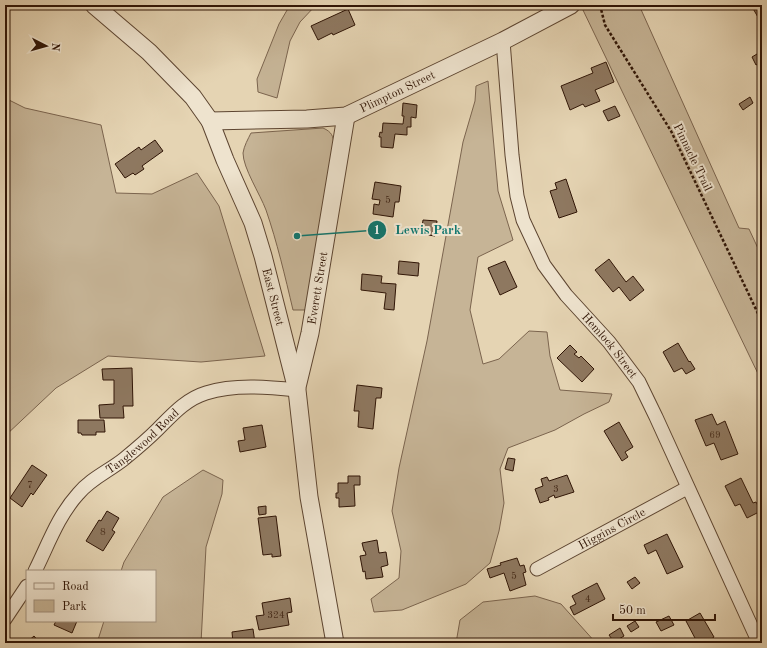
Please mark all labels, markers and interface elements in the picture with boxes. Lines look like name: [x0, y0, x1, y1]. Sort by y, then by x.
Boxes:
north arrow: [26, 26, 66, 66]
text: N: [48, 42, 60, 52]
street label: Plimpton Street: [358, 69, 437, 116]
street label: Pinnacle Trail: [671, 122, 714, 193]
house number: 5: [385, 195, 391, 205]
callout: Lewis Park: [367, 217, 469, 242]
text: Lewis Park: [395, 224, 462, 237]
text: 1: [374, 225, 380, 237]
street label: Everett Street: [306, 251, 330, 326]
street label: East Street: [259, 267, 285, 327]
street label: Hemlock Street: [579, 311, 639, 381]
street label: Tanglewood Road: [104, 407, 182, 477]
house number: 69: [709, 430, 721, 440]
house number: 7: [27, 480, 33, 490]
house number: 3: [553, 484, 559, 494]
street label: Higgins Circle: [577, 506, 648, 552]
house number: 8: [100, 527, 106, 537]
legend: [26, 570, 156, 622]
house number: 5: [511, 571, 517, 581]
text: Road: [62, 581, 89, 593]
house number: 4: [585, 594, 591, 604]
scale bar: [613, 596, 715, 622]
text: Park: [62, 601, 87, 613]
text: 50 m: [619, 604, 646, 617]
house number: 324: [267, 610, 285, 620]

